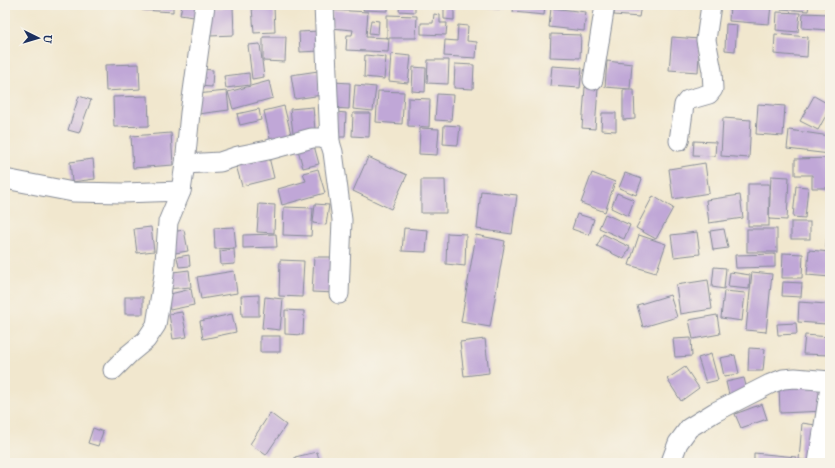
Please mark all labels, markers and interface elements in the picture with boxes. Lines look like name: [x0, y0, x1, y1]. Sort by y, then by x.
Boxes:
north arrow: [18, 18, 58, 58]
text: U: [41, 34, 54, 44]

